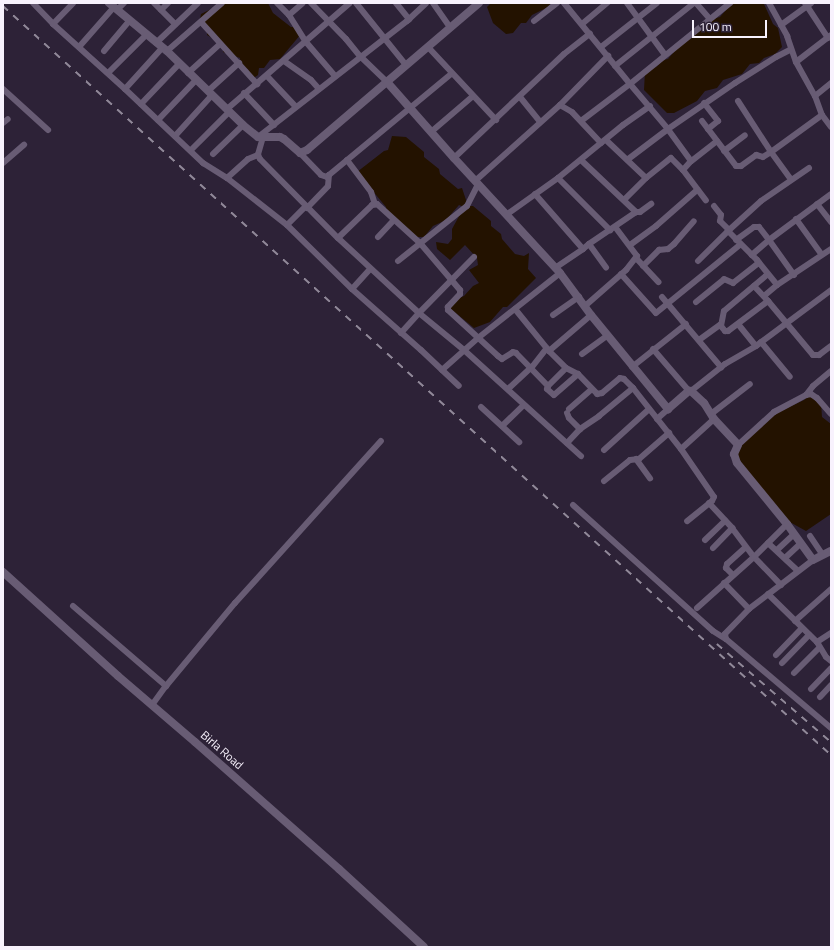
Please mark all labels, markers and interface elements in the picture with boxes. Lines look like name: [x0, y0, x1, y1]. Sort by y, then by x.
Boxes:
scale bar: [694, 12, 769, 38]
text: 100 m: [699, 17, 732, 36]
street label: Birla Road: [198, 728, 246, 772]

